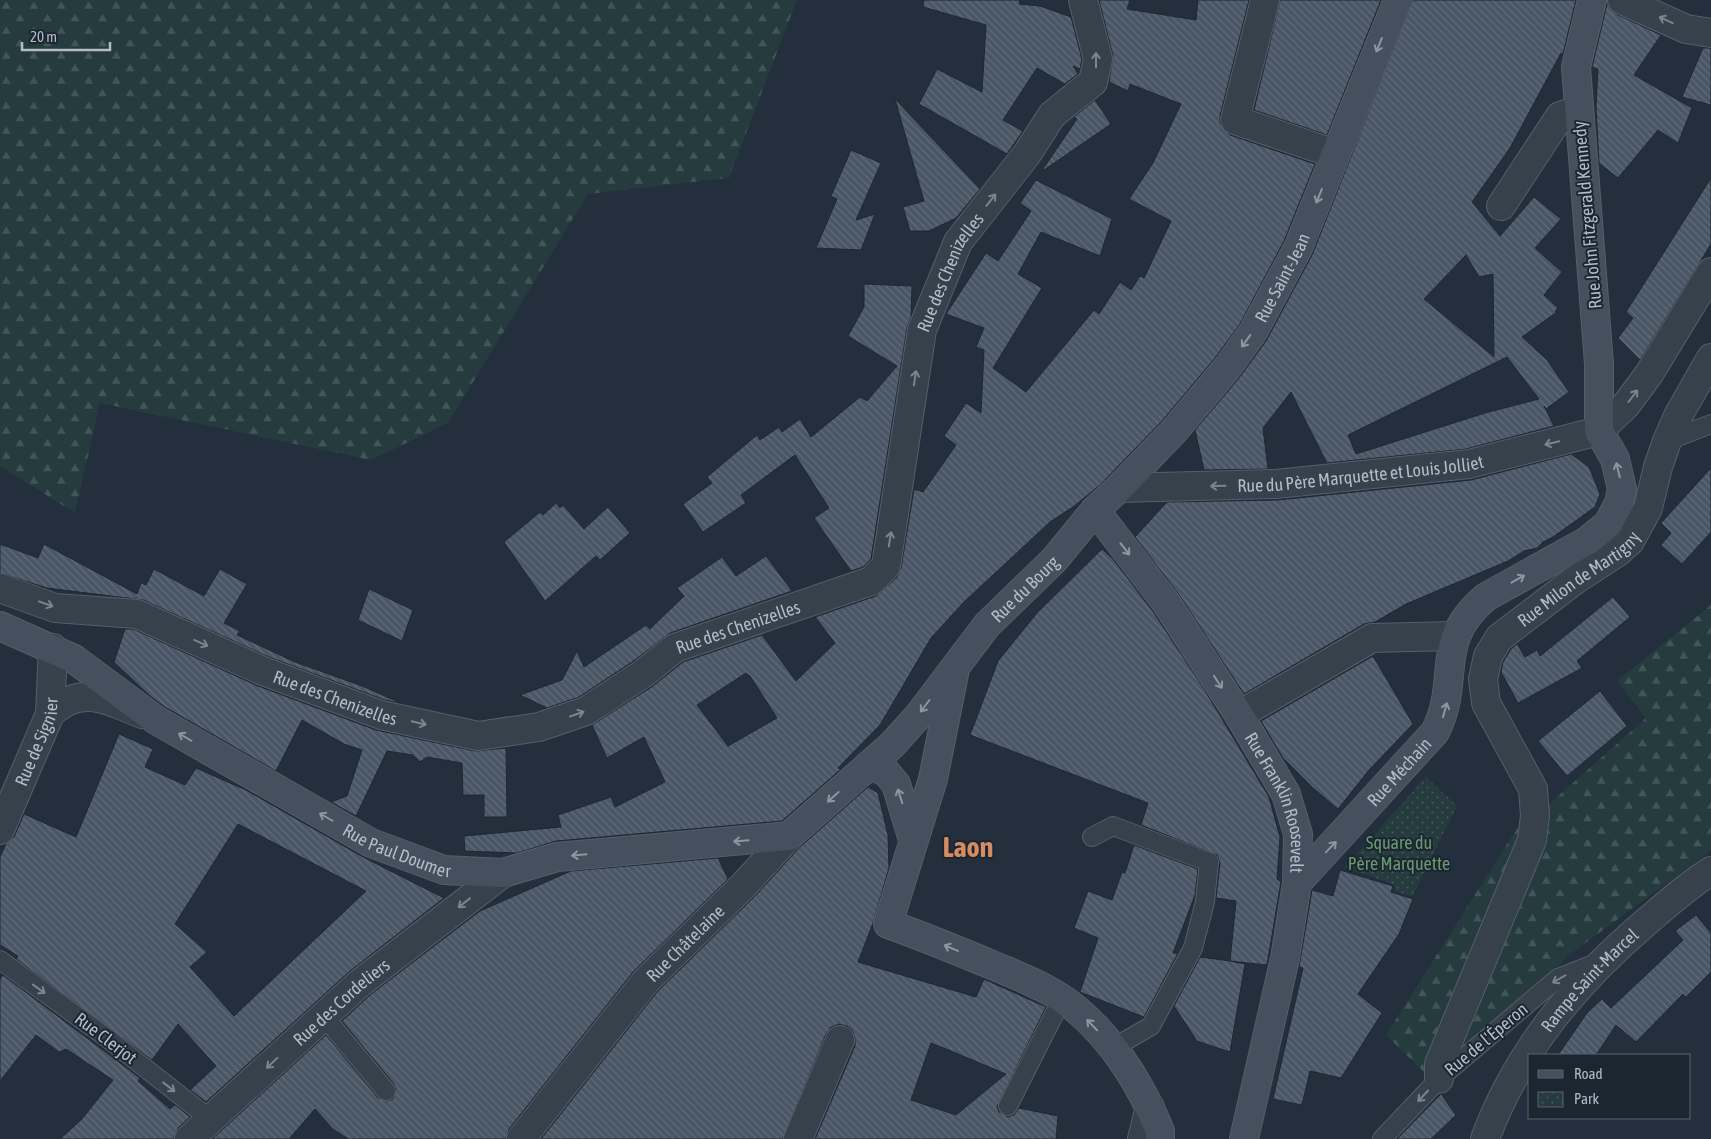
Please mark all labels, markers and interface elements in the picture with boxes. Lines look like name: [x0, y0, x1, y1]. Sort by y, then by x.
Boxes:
one-way arrow: [1659, 14, 1674, 24]
scale bar: [22, 20, 110, 52]
text: 20 m: [30, 28, 57, 45]
one-way arrow: [1374, 37, 1384, 52]
one-way arrow: [1091, 52, 1101, 68]
street label: Rue John Fitzgerald Kennedy: [1568, 120, 1606, 310]
one-way arrow: [1313, 188, 1323, 203]
one-way arrow: [986, 193, 996, 207]
street label: Rue des Chenizelles: [912, 209, 987, 335]
street label: Rue Saint-Jean: [1250, 230, 1314, 326]
one-way arrow: [1241, 334, 1252, 347]
one-way arrow: [910, 371, 920, 387]
one-way arrow: [1628, 389, 1638, 403]
one-way arrow: [1545, 439, 1561, 448]
street label: Rue du Père Marquette et Louis Jolliet: [1237, 450, 1486, 495]
one-way arrow: [1613, 463, 1622, 479]
one-way arrow: [1211, 481, 1227, 491]
street label: Rue Milon de Martigny: [1513, 528, 1644, 631]
one-way arrow: [885, 531, 895, 547]
one-way arrow: [1119, 542, 1130, 555]
street label: Rue du Bourg: [986, 551, 1063, 626]
one-way arrow: [1511, 573, 1525, 583]
street label: Rue des Chenizelles: [673, 596, 803, 658]
one-way arrow: [38, 600, 53, 609]
one-way arrow: [193, 639, 208, 649]
street label: Rue des Chenizelles: [270, 665, 399, 729]
one-way arrow: [1212, 675, 1223, 689]
street label: Rue de Signier: [10, 696, 61, 789]
one-way arrow: [920, 699, 931, 712]
one-way arrow: [1440, 702, 1450, 718]
one-way arrow: [569, 709, 585, 718]
one-way arrow: [411, 719, 427, 728]
street label: Rue Franklin Roosevelt: [1241, 728, 1309, 873]
one-way arrow: [178, 731, 192, 741]
street label: Rue Méchain: [1362, 733, 1435, 810]
one-way arrow: [895, 788, 904, 804]
one-way arrow: [826, 791, 839, 803]
one-way arrow: [319, 812, 333, 822]
street label: Rue Paul Doumer: [339, 819, 452, 881]
district label: Laon: [943, 831, 993, 863]
park label: Square du Père Marquette: [1348, 832, 1450, 874]
one-way arrow: [733, 837, 749, 846]
one-way arrow: [1325, 841, 1337, 854]
one-way arrow: [571, 850, 587, 860]
one-way arrow: [457, 898, 471, 908]
street label: Rue Châtelaine: [642, 900, 728, 986]
street label: Rampe Saint-Marcel: [1536, 924, 1642, 1035]
one-way arrow: [944, 942, 959, 952]
street label: Rue des Cordeliers: [289, 954, 394, 1049]
one-way arrow: [1553, 974, 1567, 984]
one-way arrow: [32, 984, 46, 994]
street label: Rue de l'Éperon: [1440, 998, 1532, 1080]
street label: Rue Clerjot: [71, 1008, 141, 1068]
one-way arrow: [1086, 1019, 1098, 1031]
legend: [1528, 1054, 1691, 1119]
one-way arrow: [265, 1057, 278, 1068]
text: Road: [1574, 1065, 1603, 1082]
one-way arrow: [162, 1082, 176, 1092]
one-way arrow: [1417, 1090, 1429, 1102]
text: Park: [1574, 1090, 1599, 1107]

